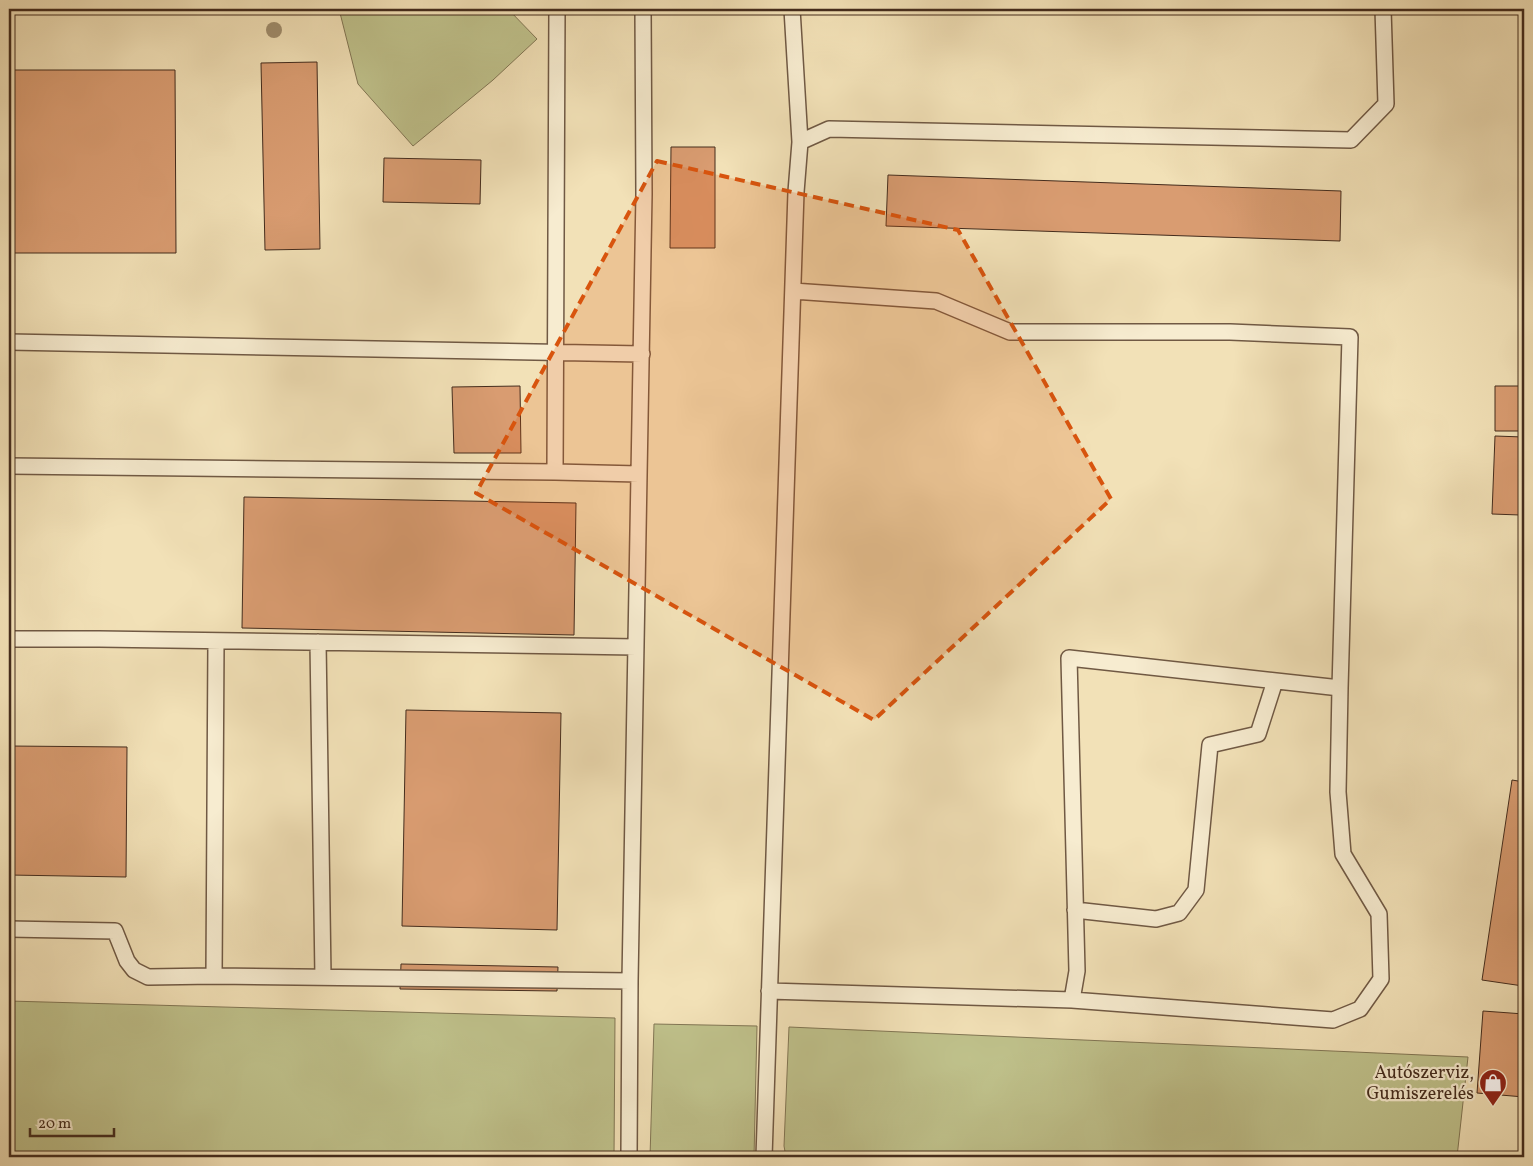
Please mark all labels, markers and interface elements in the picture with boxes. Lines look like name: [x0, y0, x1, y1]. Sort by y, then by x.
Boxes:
place label: Autószerviz, Gumiszerelés: [1366, 1061, 1474, 1107]
shop icon: Autószerviz, Gumiszerelés: [1478, 1068, 1508, 1107]
scale bar: [30, 1106, 114, 1138]
text: 20 m: [38, 1114, 71, 1135]

